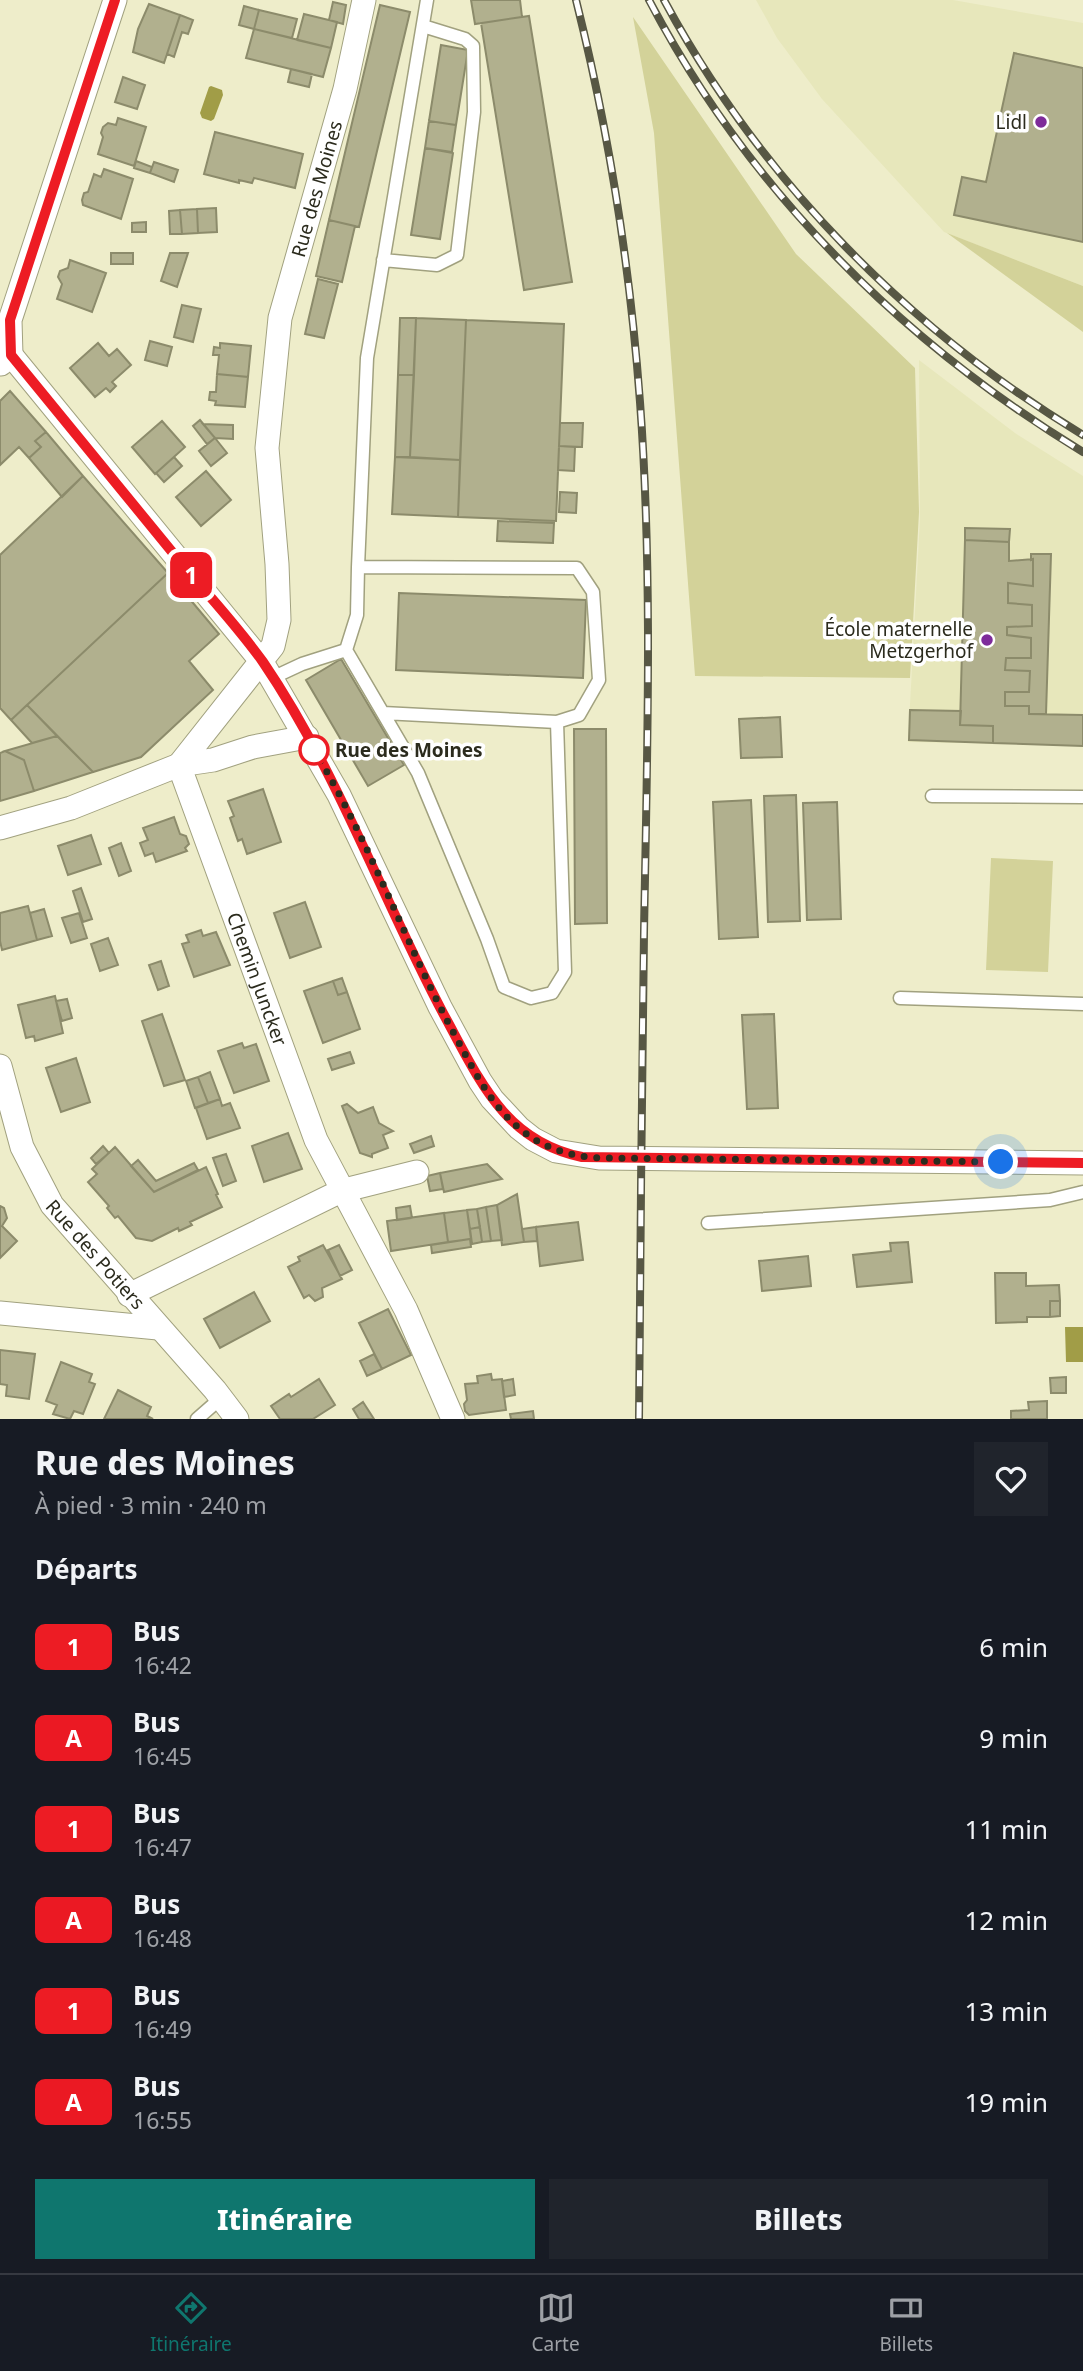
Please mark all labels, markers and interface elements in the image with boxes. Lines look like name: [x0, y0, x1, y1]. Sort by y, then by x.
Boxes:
place label: Lidl: [996, 109, 1027, 135]
marker: Lidl: [1033, 114, 1049, 130]
street label: Rue des Moines: [285, 118, 348, 260]
line badge: 1: [168, 552, 214, 598]
text: 1: [184, 558, 198, 591]
place label: École maternelle Metzgerhof: [824, 616, 974, 664]
marker: École maternelle Metzgerhof: [979, 632, 995, 648]
marker: Rue des Moines: [299, 735, 329, 765]
place label: Rue des Moines: [335, 737, 483, 763]
street label: Chemin Juncker: [221, 909, 294, 1050]
your location: [983, 1144, 1018, 1179]
street label: Rue des Potiers: [40, 1194, 151, 1315]
text: Rue des Moines: [35, 1440, 295, 1485]
button: heart: [974, 1442, 1048, 1516]
text: À pied · 3 min · 240 m: [35, 1489, 267, 1521]
text: Départs: [35, 1551, 138, 1587]
text: Bus: [133, 1613, 180, 1649]
text: 6 min: [979, 1629, 1048, 1665]
text: 1: [67, 1630, 80, 1663]
text: 16:42: [133, 1649, 192, 1681]
text: Bus: [133, 1704, 180, 1740]
text: 9 min: [979, 1720, 1048, 1756]
text: A: [65, 1721, 82, 1754]
text: 16:45: [133, 1740, 192, 1772]
text: Bus: [133, 1795, 180, 1831]
text: 11 min: [964, 1811, 1048, 1847]
text: 1: [67, 1812, 80, 1845]
text: 16:47: [133, 1831, 192, 1863]
text: Bus: [133, 1886, 180, 1922]
text: 12 min: [964, 1902, 1048, 1938]
text: A: [65, 1903, 82, 1936]
text: 16:48: [133, 1922, 192, 1954]
text: Bus: [133, 1977, 180, 2013]
text: 13 min: [964, 1993, 1048, 2029]
text: 1: [67, 1994, 80, 2027]
text: 16:49: [133, 2013, 192, 2045]
text: Bus: [133, 2068, 180, 2104]
text: 19 min: [964, 2084, 1048, 2120]
text: A: [65, 2085, 82, 2118]
text: 16:55: [133, 2104, 192, 2136]
button: Itinéraire: [35, 2179, 535, 2259]
button: Billets: [549, 2179, 1048, 2259]
tab: Itinéraire: [150, 2289, 232, 2357]
tab: Carte: [532, 2289, 580, 2357]
tab: Billets: [879, 2289, 933, 2357]

